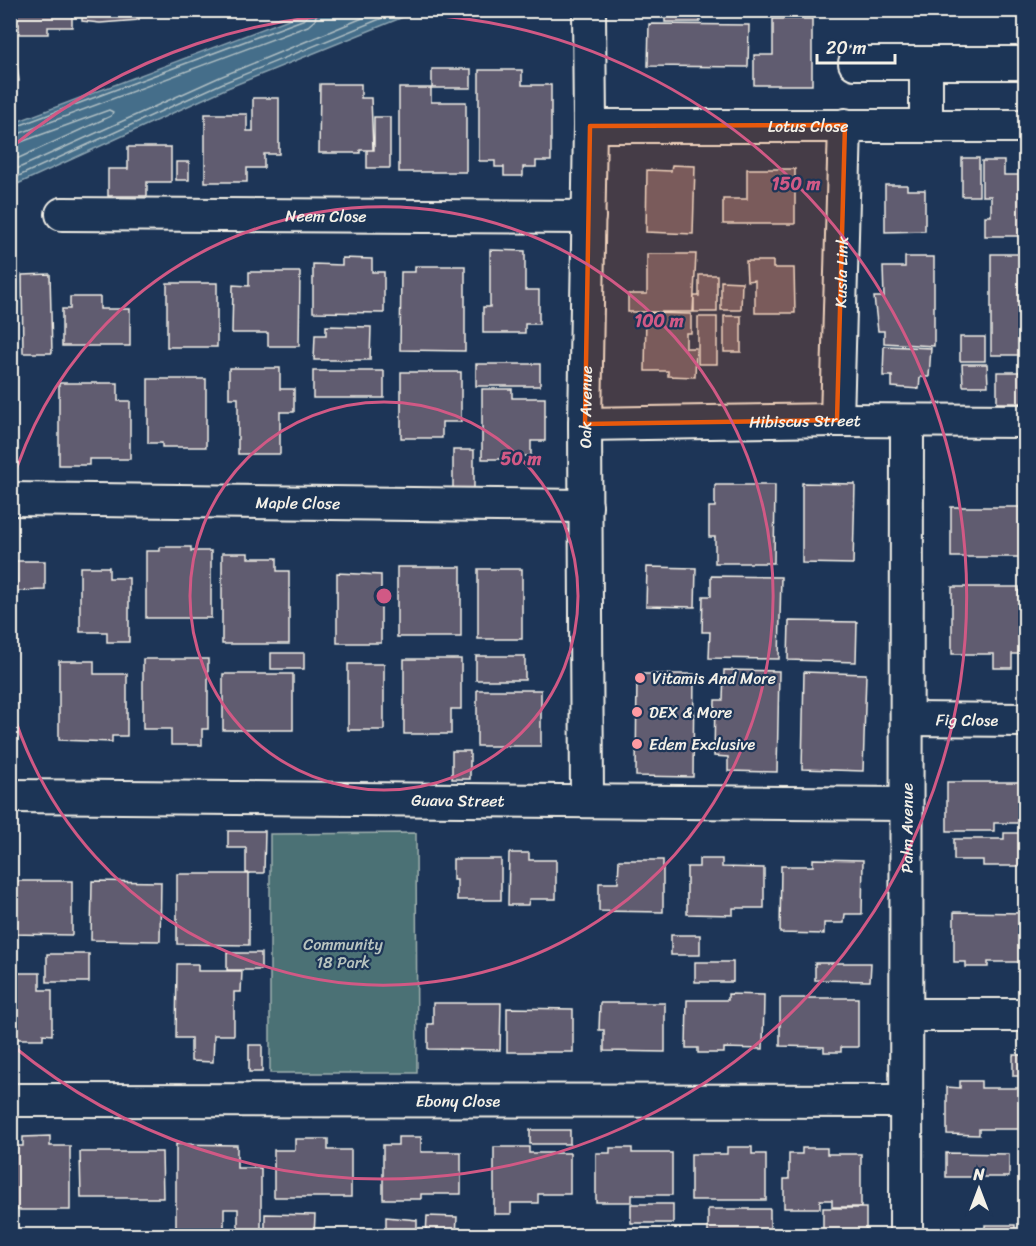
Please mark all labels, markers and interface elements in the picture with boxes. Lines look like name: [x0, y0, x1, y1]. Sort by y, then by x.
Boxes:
scale bar: [817, 27, 895, 65]
text: 20 m: [826, 32, 866, 64]
street label: Lotus Close: [768, 112, 848, 141]
text: 150 m: [772, 168, 820, 200]
street label: Neem Close: [285, 201, 367, 230]
street label: Kusla Link: [826, 235, 856, 308]
text: 100 m: [635, 305, 684, 337]
street label: Oak Avenue: [570, 365, 600, 448]
street label: Hibiscus Street: [749, 405, 861, 436]
text: 50 m: [501, 443, 542, 475]
street label: Maple Close: [256, 487, 340, 518]
centre of rings: [374, 586, 394, 606]
place label: Vitamis And More: [652, 664, 776, 693]
marker: Vitamis And More: [633, 671, 647, 685]
place label: DEX & More: [649, 698, 732, 727]
marker: DEX & More: [630, 705, 644, 719]
street label: Fig Close: [936, 705, 999, 734]
place label: Edem Exclusive: [649, 730, 756, 759]
marker: Edem Exclusive: [630, 737, 644, 751]
street label: Palm Avenue: [892, 783, 921, 873]
street label: Guava Street: [411, 785, 505, 815]
park label: Community 18 Park: [303, 930, 384, 977]
street label: Ebony Close: [416, 1086, 501, 1115]
north arrow: [949, 1159, 1009, 1219]
text: N: [972, 1160, 985, 1189]

